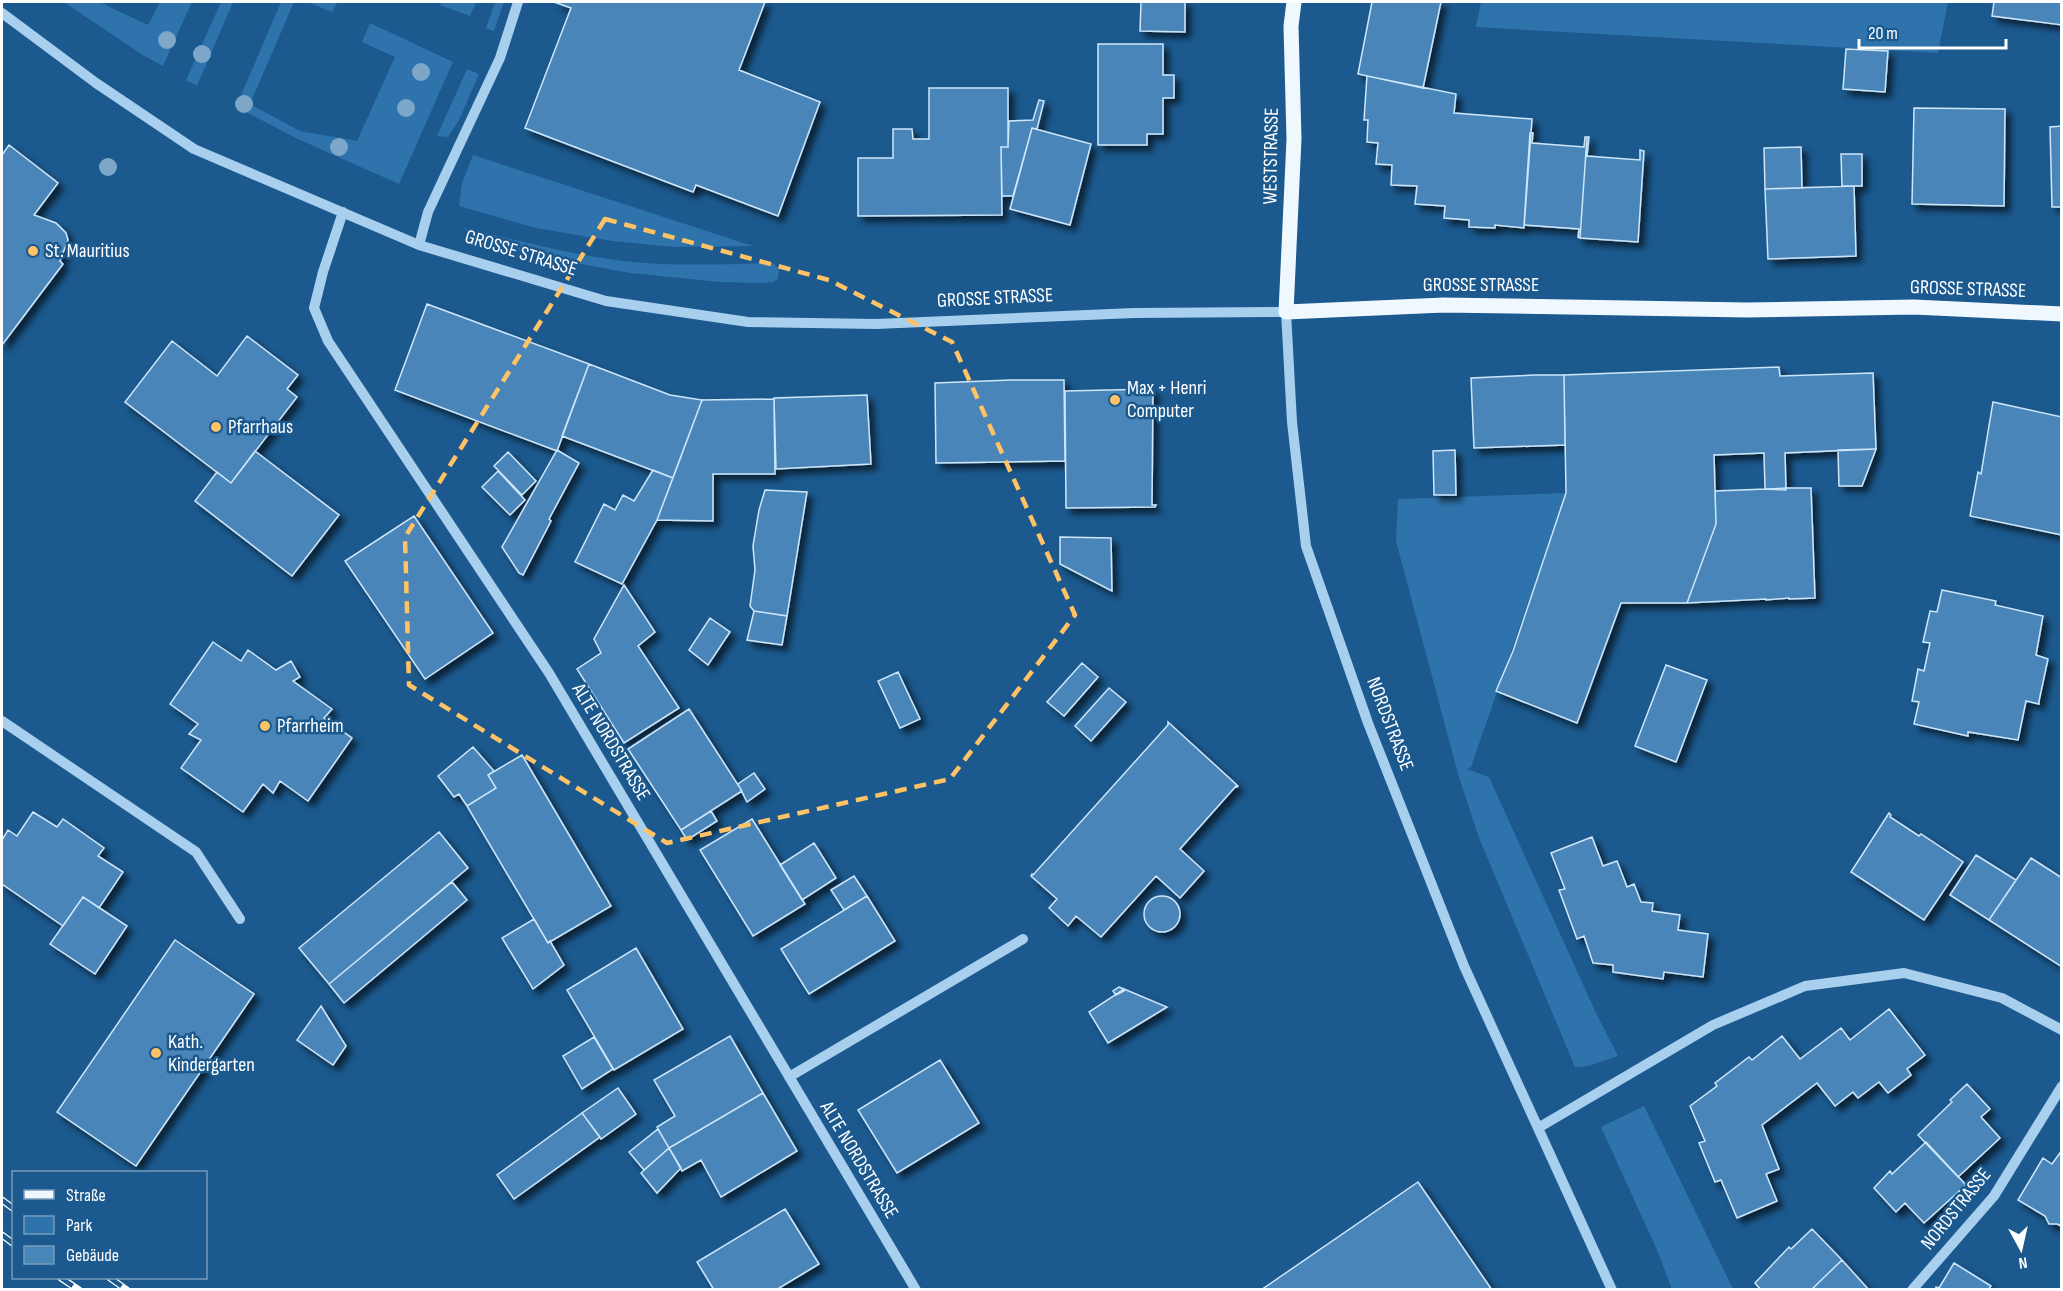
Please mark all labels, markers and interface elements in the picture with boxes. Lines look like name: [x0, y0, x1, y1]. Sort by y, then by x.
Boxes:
scale bar: [1859, 12, 2006, 50]
text: 20 m: [1868, 23, 1898, 44]
street label: WESTSTRASSE: [1258, 107, 1284, 205]
street label: GROSSE STRASSE: [462, 225, 580, 281]
place label: St. Mauritius: [45, 239, 130, 263]
marker: St. Mauritius: [26, 244, 40, 258]
street label: GROSSE STRASSE: [1423, 273, 1539, 297]
street label: GROSSE STRASSE: [1909, 275, 2027, 303]
street label: GROSSE STRASSE: [936, 283, 1054, 313]
place label: Max + Henri Computer: [1127, 376, 1206, 423]
marker: Max + Henri Computer: [1108, 393, 1122, 407]
place label: Pfarrhaus: [228, 415, 293, 439]
marker: Pfarrhaus: [209, 420, 223, 434]
street label: NORDSTRASSE: [1361, 674, 1419, 774]
street label: ALTE NORDSTRASSE: [566, 678, 655, 805]
place label: Pfarrheim: [277, 714, 344, 738]
marker: Pfarrheim: [258, 719, 272, 733]
place label: Kath. Kindergarten: [168, 1030, 255, 1077]
marker: Kath. Kindergarten: [149, 1046, 163, 1060]
street label: ALTE NORDSTRASSE: [814, 1096, 903, 1223]
street label: NORDSTRASSE: [1916, 1163, 1996, 1255]
legend: [12, 1171, 207, 1279]
text: Straße: [66, 1185, 106, 1206]
text: Park: [66, 1215, 92, 1236]
north arrow: [1991, 1219, 2051, 1279]
text: Gebäude: [66, 1245, 119, 1266]
text: N: [2017, 1252, 2028, 1272]

